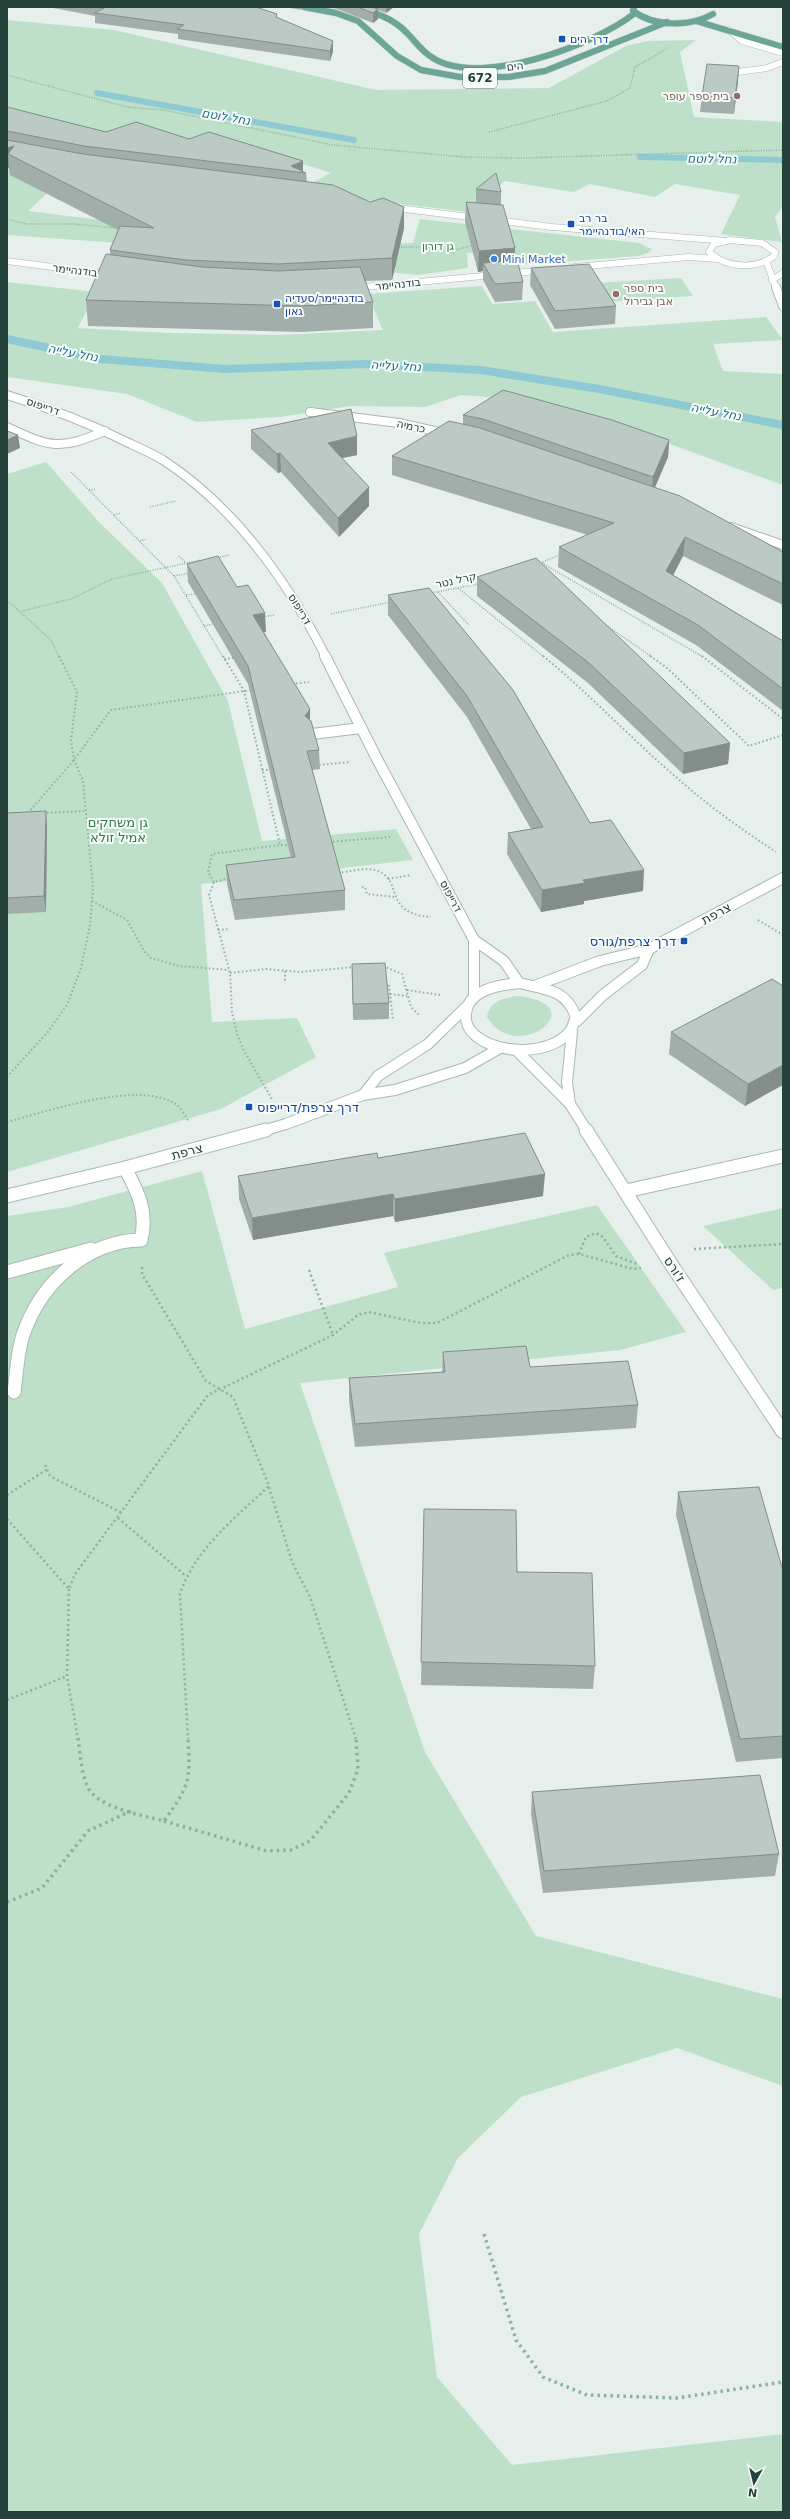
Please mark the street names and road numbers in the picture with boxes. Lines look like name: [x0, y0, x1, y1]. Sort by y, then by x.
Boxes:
street label: הים: [506, 59, 524, 74]
road number: 672: [463, 68, 497, 88]
street label: בודנהיימר: [52, 261, 98, 280]
street label: בודנהיימר: [375, 276, 421, 293]
street label: דרייפוס: [25, 395, 61, 418]
street label: כרמיה: [395, 417, 427, 436]
street label: קרל נטר: [434, 570, 478, 591]
street label: דרייפוס: [285, 591, 314, 627]
street label: דרייפוס: [437, 878, 464, 914]
street label: צרפת: [699, 899, 734, 928]
street label: צרפת: [170, 1140, 204, 1163]
street label: ז'ורס: [661, 1254, 688, 1285]

